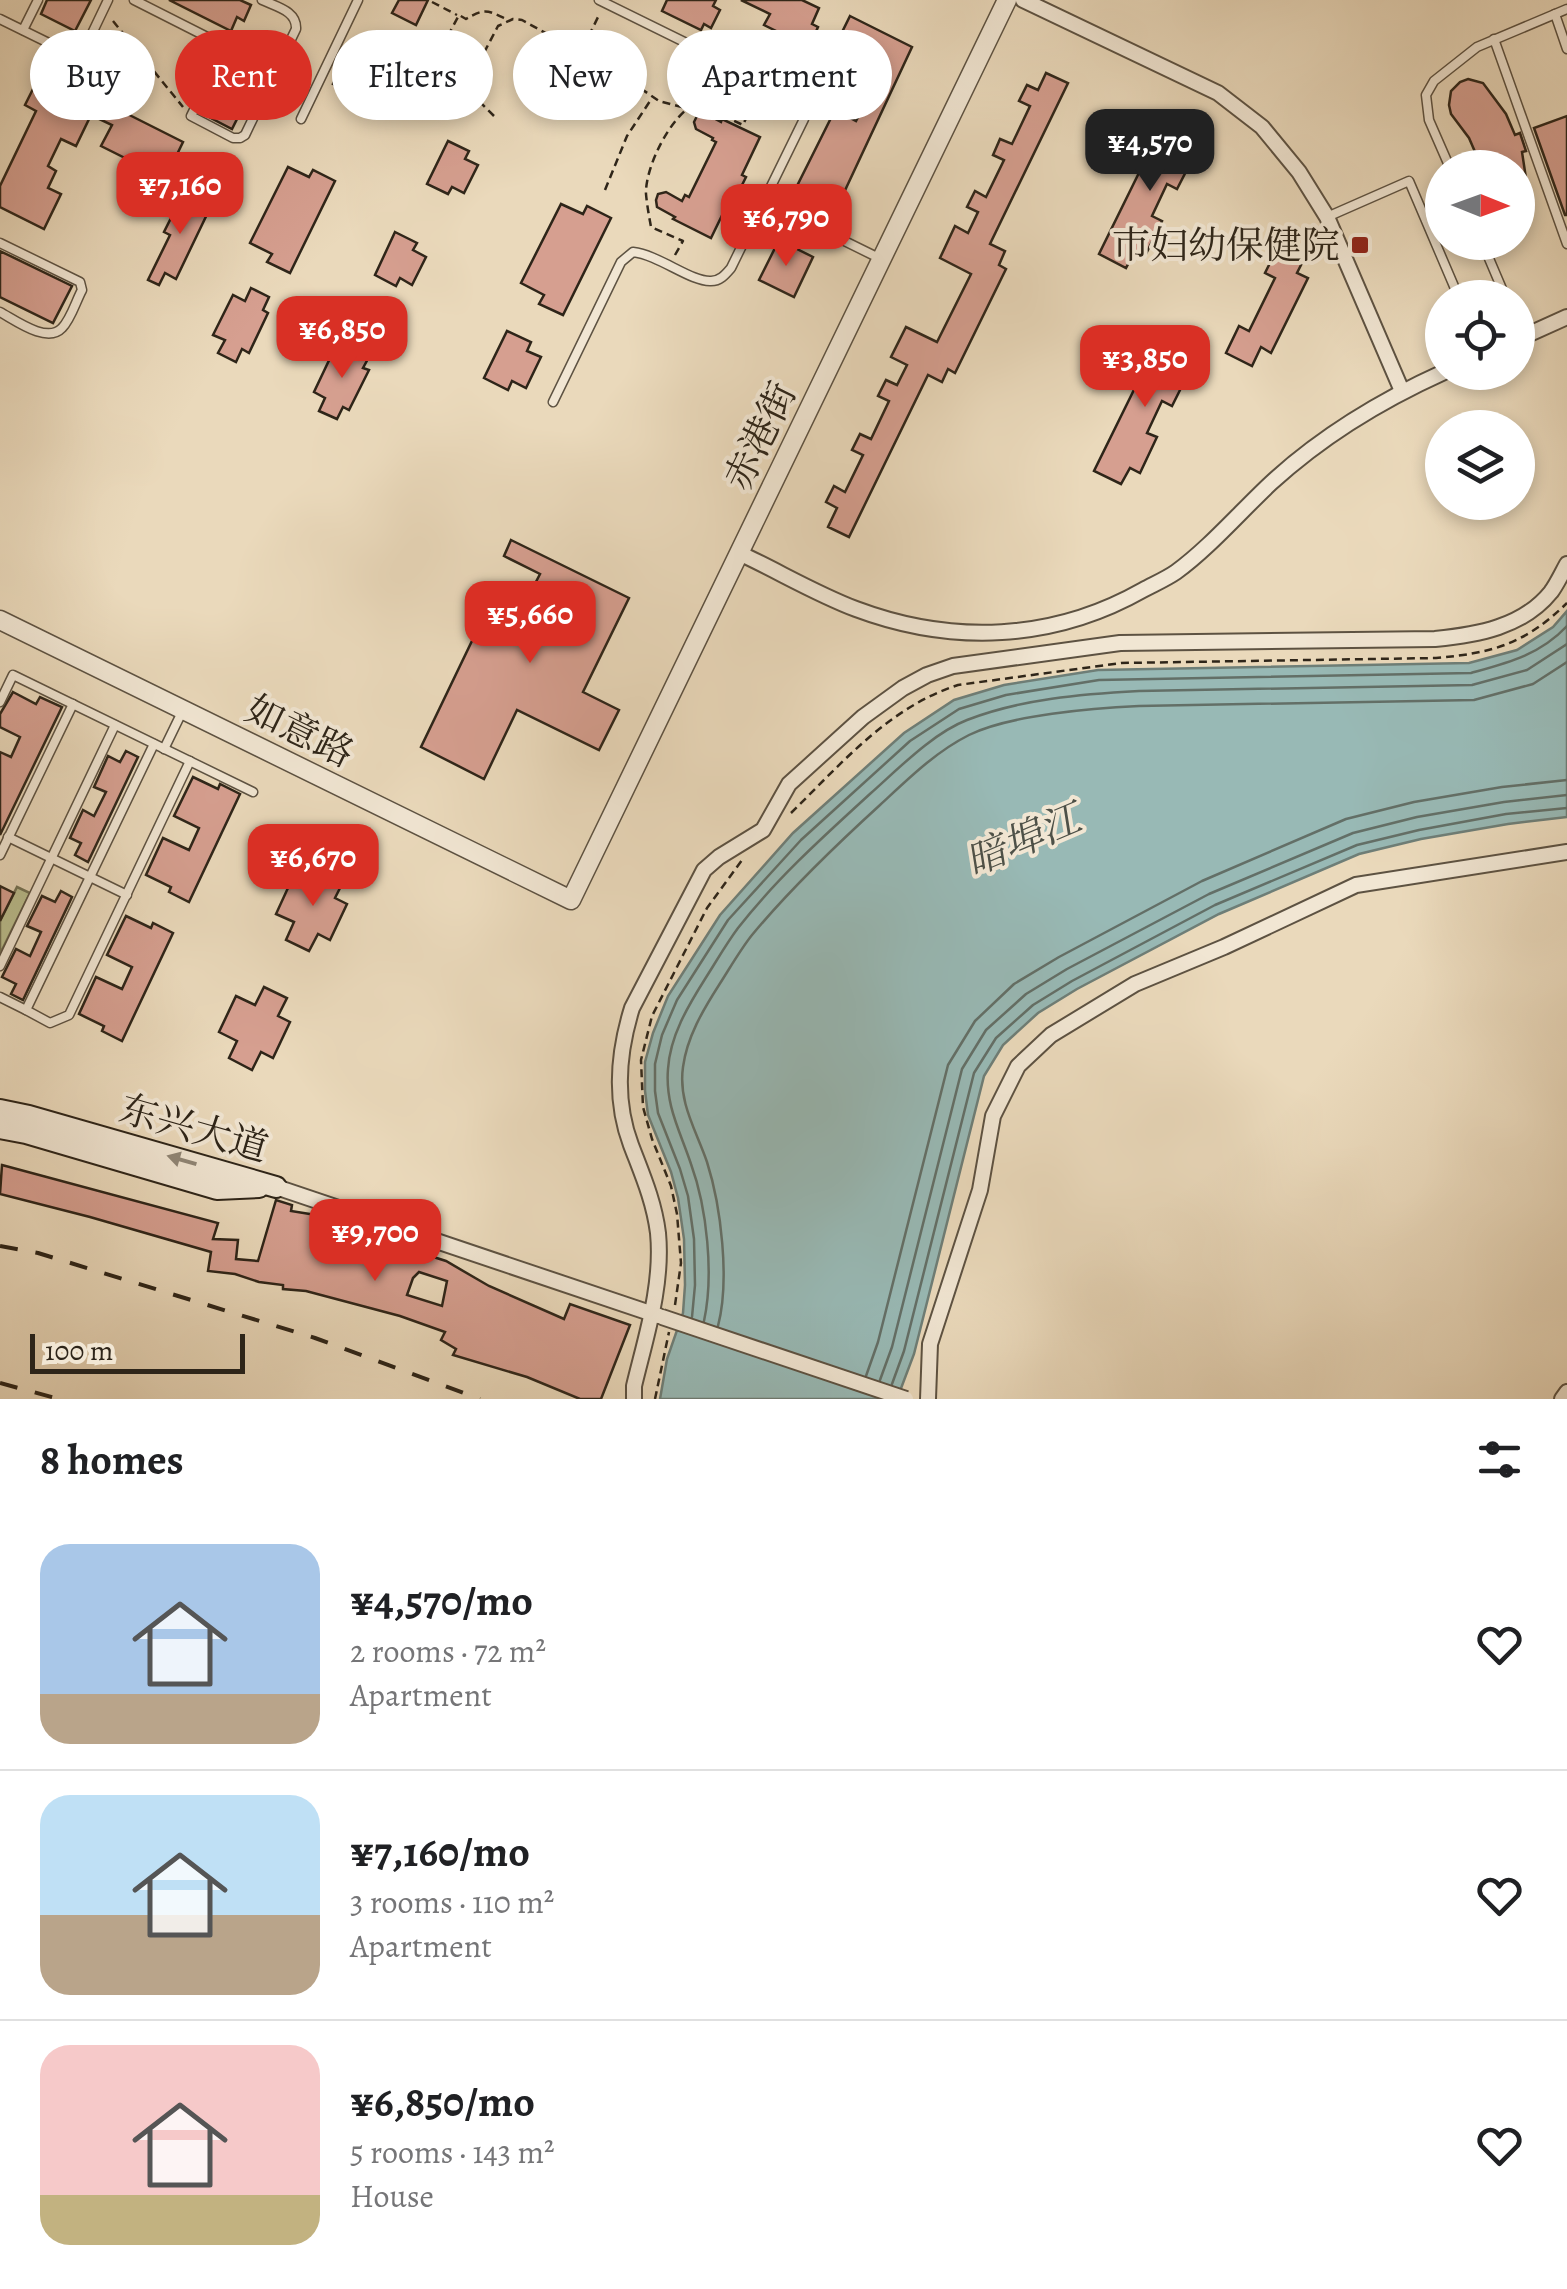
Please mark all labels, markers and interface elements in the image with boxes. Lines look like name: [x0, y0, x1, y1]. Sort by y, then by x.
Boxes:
chip: Buy: [30, 30, 155, 120]
chip: Rent: [175, 30, 312, 120]
chip: Filters: [332, 30, 493, 120]
chip: New: [513, 30, 647, 120]
chip: Apartment: [667, 30, 892, 120]
pin: ¥4,570: [1069, 109, 1231, 194]
text: ¥4,570: [1107, 119, 1193, 163]
north arrow: [1425, 150, 1535, 260]
map controls: [1425, 150, 1535, 520]
pin: ¥7,160: [99, 152, 261, 237]
text: ¥7,160: [138, 162, 222, 206]
pin: ¥6,790: [705, 184, 867, 269]
text: ¥6,790: [743, 194, 829, 238]
place label: 巿妇幼保健院: [1112, 219, 1340, 271]
marker: 巿妇幼保健院: [1349, 234, 1371, 256]
button: locate: [1425, 280, 1535, 390]
pin: ¥6,850: [261, 296, 423, 381]
text: ¥6,850: [298, 306, 386, 350]
pin: ¥3,850: [1064, 325, 1226, 410]
text: ¥3,850: [1102, 335, 1188, 379]
street label: 赤港街: [712, 373, 808, 499]
button: layers: [1425, 410, 1535, 520]
pin: ¥5,660: [449, 581, 611, 666]
text: ¥5,660: [487, 591, 573, 635]
street label: 如意路: [237, 683, 363, 779]
water label: 暗埠江: [957, 789, 1094, 889]
pin: ¥6,670: [232, 824, 394, 909]
text: ¥6,670: [270, 834, 356, 878]
street label: 东兴大道: [114, 1082, 274, 1174]
one-way arrow: [166, 1152, 197, 1167]
pin: ¥9,700: [294, 1199, 456, 1284]
text: ¥9,700: [331, 1209, 419, 1253]
scale bar: [30, 1329, 245, 1374]
text: 100 m: [45, 1332, 113, 1370]
text: 8 homes: [40, 1431, 184, 1488]
icon: filters: [1472, 1432, 1527, 1487]
text: ¥4,570/mo: [350, 1572, 533, 1629]
icon: home: [120, 1584, 240, 1704]
icon: heart: [1472, 1617, 1527, 1672]
text: 2 rooms · 72 m²: [350, 1629, 546, 1673]
text: Apartment: [350, 1673, 492, 1717]
text: ¥7,160/mo: [350, 1823, 530, 1880]
icon: home: [120, 1835, 240, 1955]
icon: heart: [1472, 1868, 1527, 1923]
text: 3 rooms · 110 m²: [350, 1880, 554, 1924]
text: Apartment: [350, 1924, 492, 1968]
text: ¥6,850/mo: [350, 2073, 535, 2130]
icon: home: [120, 2085, 240, 2205]
icon: heart: [1472, 2118, 1527, 2173]
text: 5 rooms · 143 m²: [350, 2130, 555, 2174]
text: House: [350, 2174, 434, 2218]

